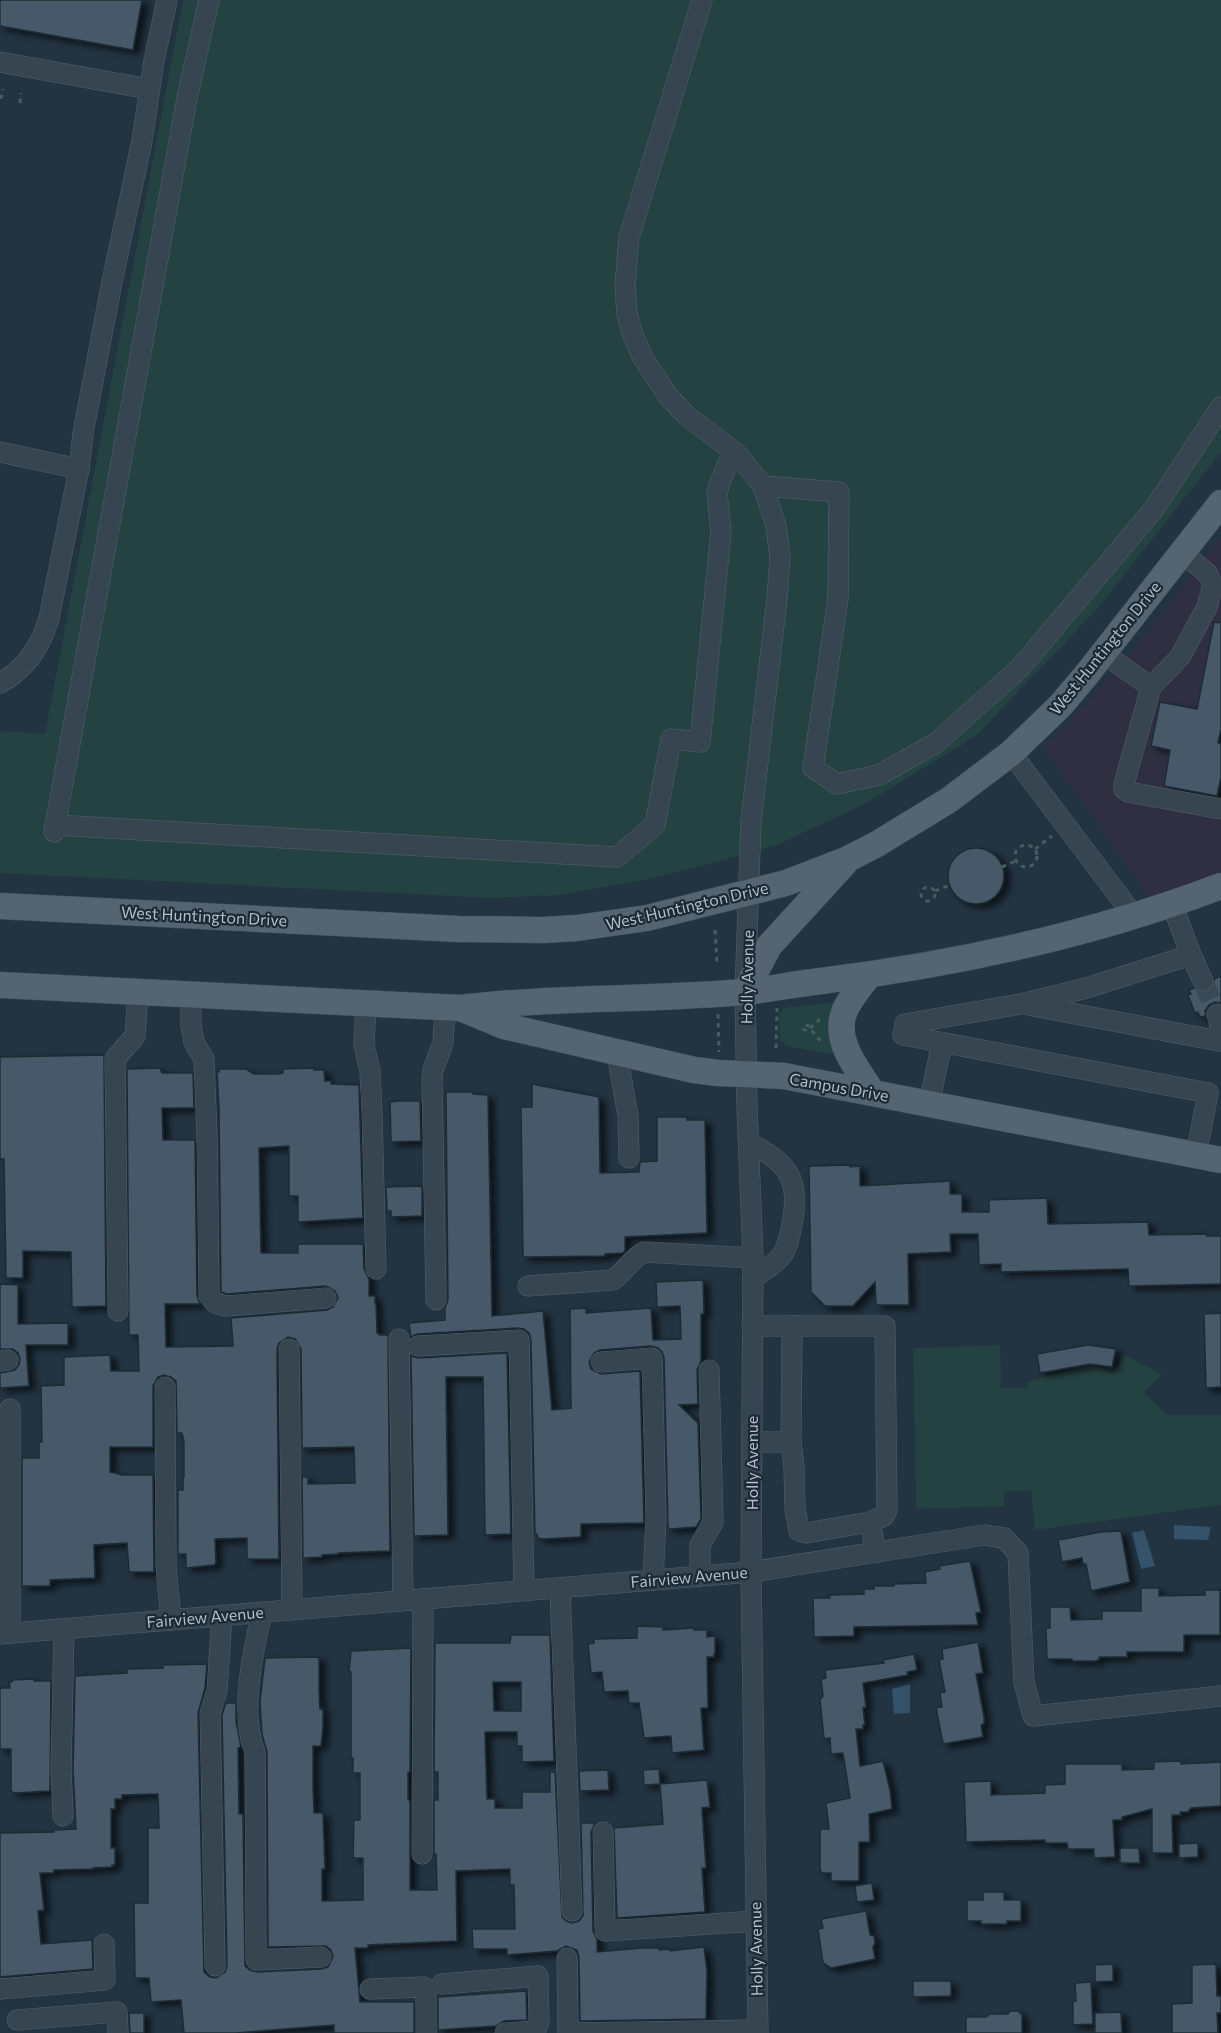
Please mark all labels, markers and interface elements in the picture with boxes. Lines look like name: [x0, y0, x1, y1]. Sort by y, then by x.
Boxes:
street label: West Huntington Drive: [1045, 577, 1164, 718]
street label: West Huntington Drive: [604, 878, 770, 933]
street label: West Huntington Drive: [121, 902, 287, 929]
street label: Holly Avenue: [736, 930, 757, 1024]
street label: Campus Drive: [788, 1068, 890, 1105]
street label: Holly Avenue: [742, 1416, 761, 1510]
street label: Fairview Avenue: [630, 1562, 748, 1591]
street label: Fairview Avenue: [146, 1602, 264, 1631]
street label: Holly Avenue: [745, 1902, 766, 1996]

